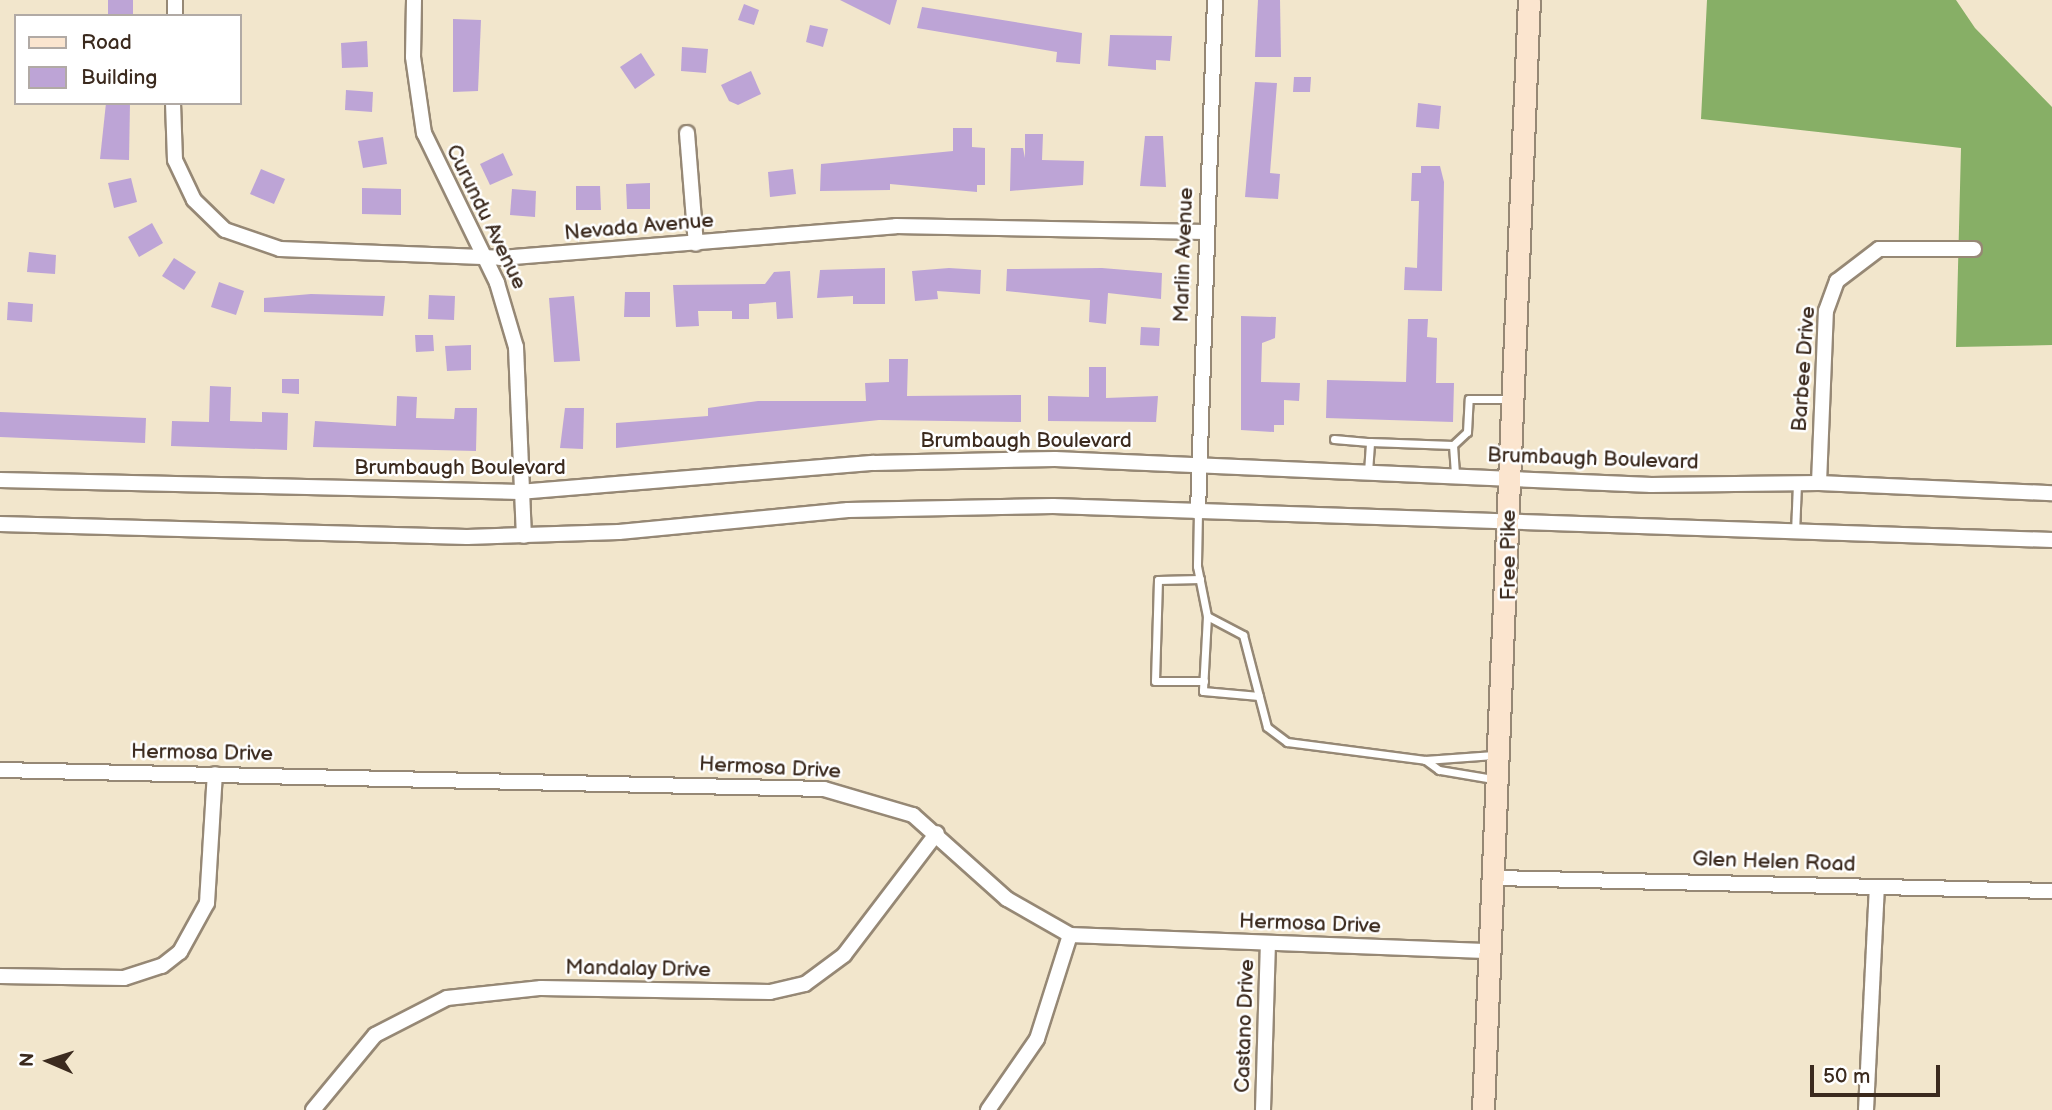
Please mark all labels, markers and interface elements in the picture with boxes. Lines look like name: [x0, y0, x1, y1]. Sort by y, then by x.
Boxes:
legend: [14, 14, 242, 105]
text: Road: [81, 30, 132, 55]
text: Building: [81, 65, 157, 90]
street label: Curundu Avenue: [440, 141, 532, 293]
street label: Marlin Avenue: [1169, 187, 1199, 323]
street label: Nevada Avenue: [563, 208, 715, 246]
street label: Barbee Drive: [1787, 305, 1821, 433]
street label: Brumbaugh Boulevard: [920, 428, 1132, 454]
street label: Brumbaugh Boulevard: [1487, 443, 1699, 475]
street label: Brumbaugh Boulevard: [354, 455, 566, 481]
street label: Free Pike: [1496, 510, 1522, 600]
street label: Hermosa Drive: [131, 739, 273, 767]
street label: Hermosa Drive: [698, 752, 842, 784]
street label: Glen Helen Road: [1692, 847, 1856, 877]
street label: Hermosa Drive: [1239, 909, 1381, 939]
street label: Mandalay Drive: [564, 955, 712, 983]
street label: Castano Drive: [1230, 959, 1260, 1093]
north arrow: [14, 1026, 84, 1096]
scale bar: [1814, 1050, 1944, 1094]
text: N: [16, 1052, 39, 1068]
text: 50 m: [1823, 1064, 1870, 1089]

